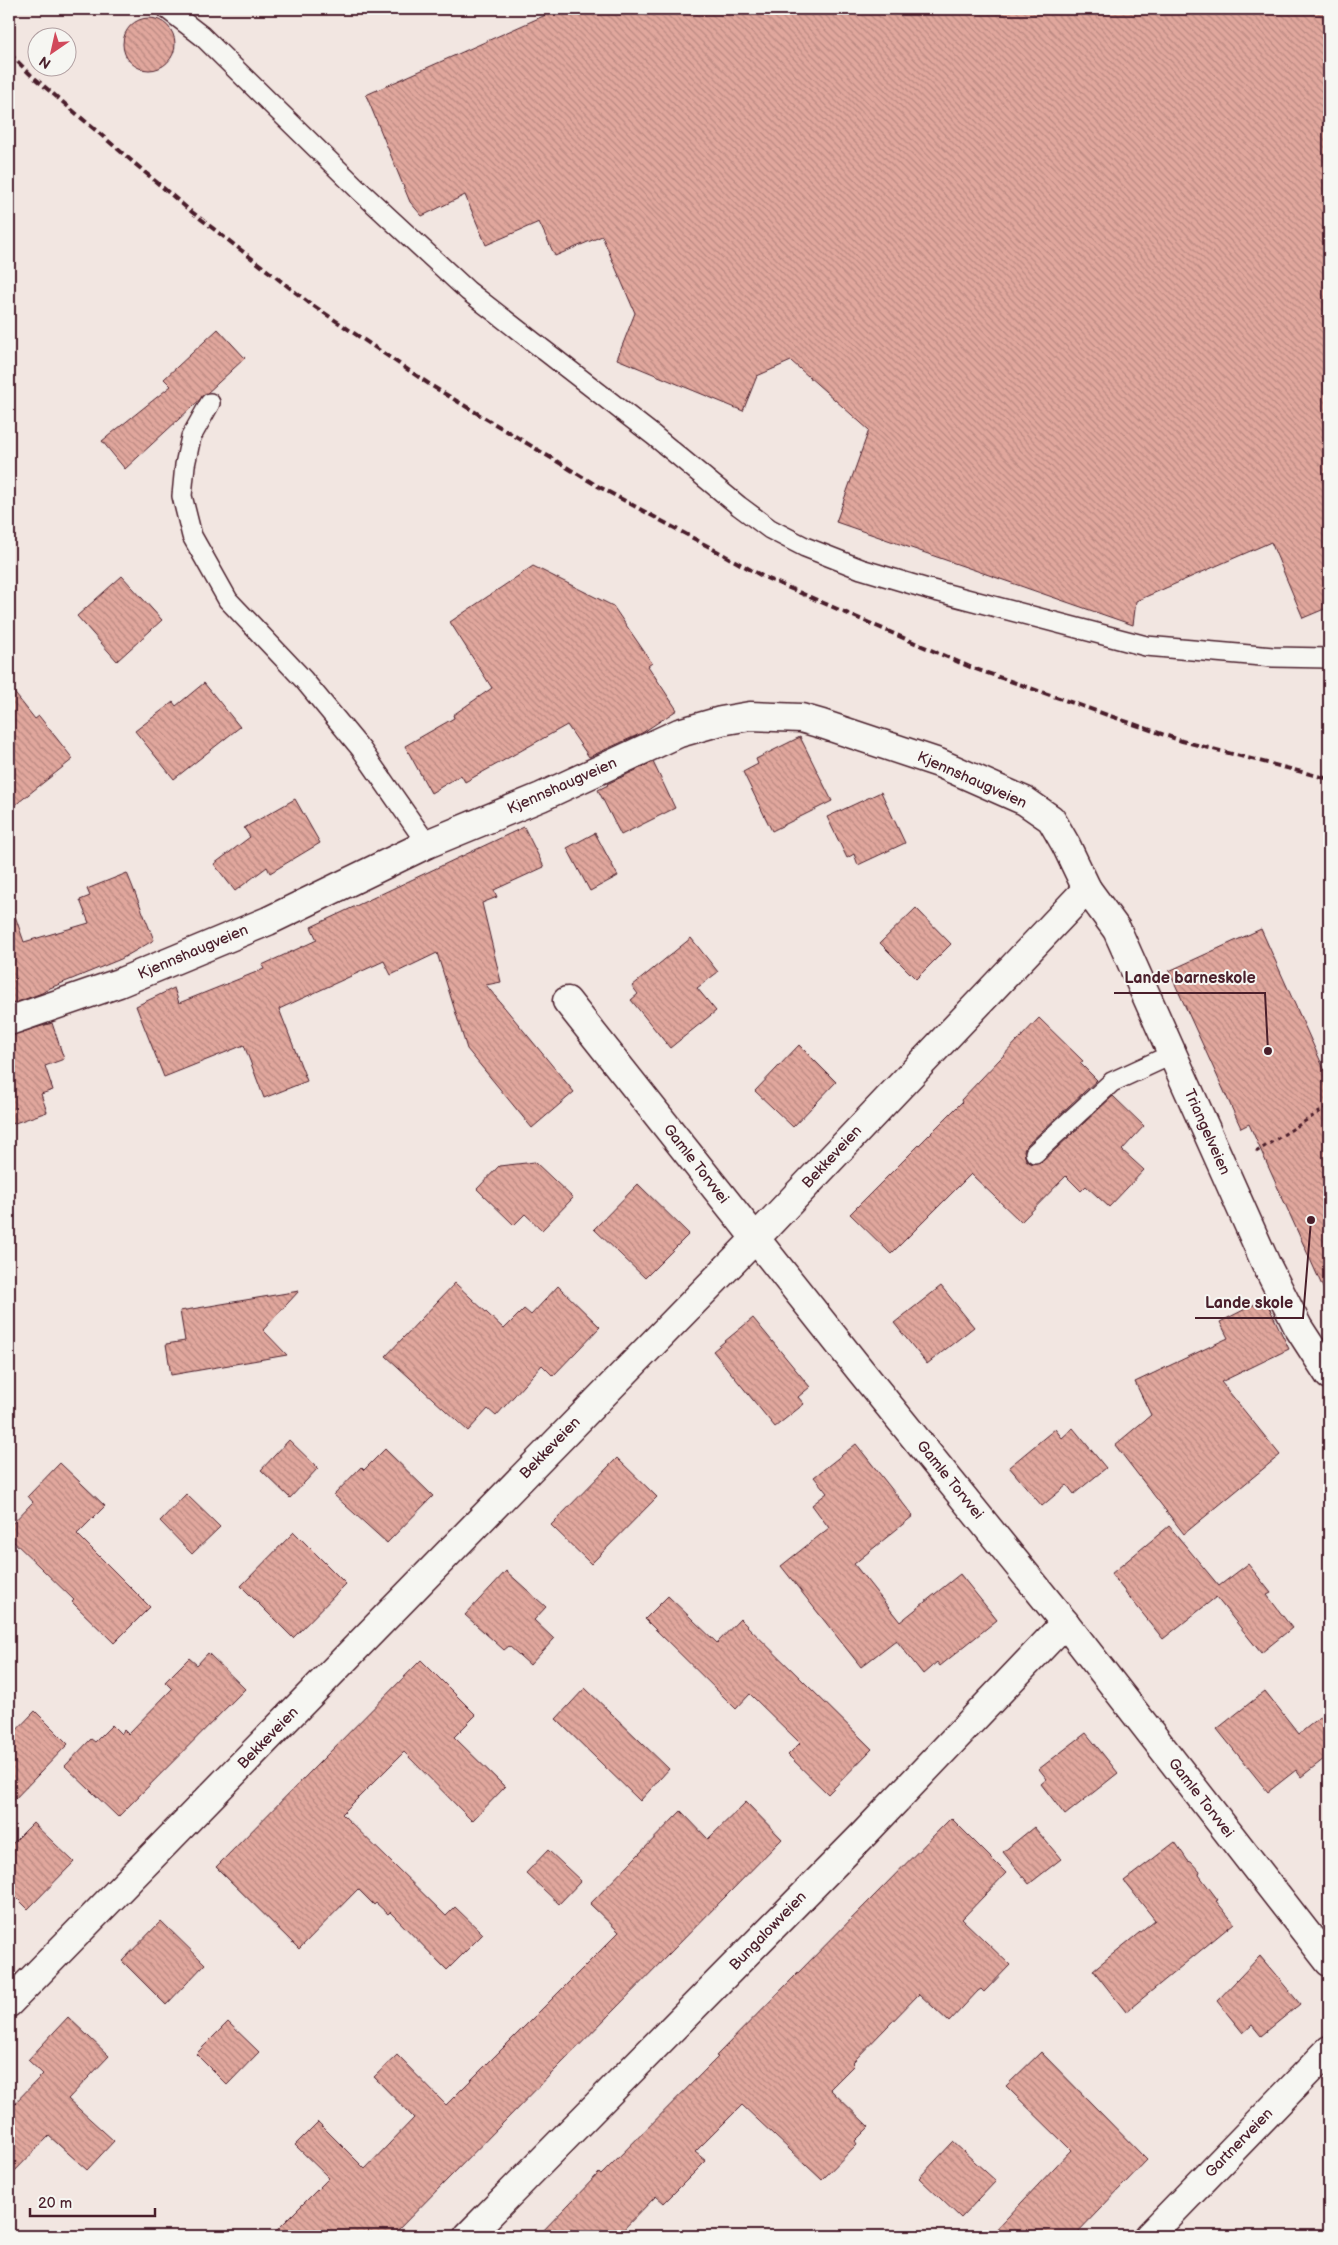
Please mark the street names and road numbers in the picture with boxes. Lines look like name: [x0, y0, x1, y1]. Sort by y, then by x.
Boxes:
street label: Kjennshaugveien: [914, 747, 1030, 813]
street label: Kjennshaugveien: [504, 753, 620, 819]
street label: Kjennshaugveien: [135, 920, 251, 984]
street label: Triangelveien: [1180, 1086, 1234, 1178]
street label: Gamle Torvvei: [659, 1120, 733, 1208]
street label: Bekkeveien: [798, 1122, 866, 1192]
street label: Bekkeveien: [516, 1413, 584, 1483]
street label: Gamle Torvvei: [912, 1437, 988, 1523]
street label: Bekkeveien: [234, 1703, 302, 1773]
street label: Gamle Torvvei: [1164, 1754, 1238, 1842]
street label: Bungalowveien: [725, 1887, 811, 1975]
street label: Gartnerveien: [1201, 2104, 1277, 2182]

